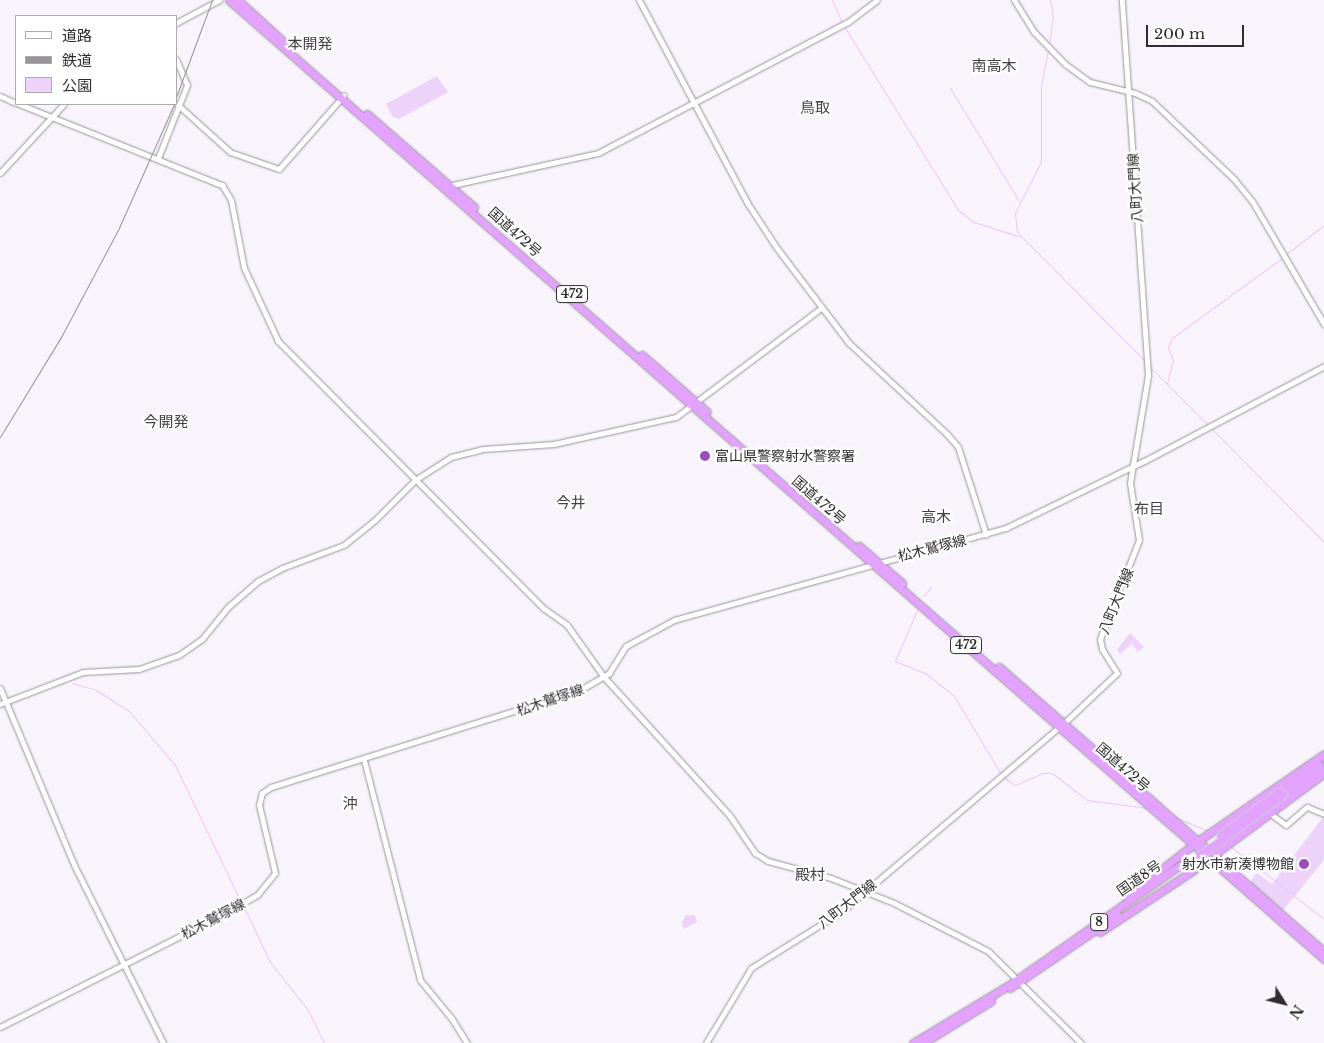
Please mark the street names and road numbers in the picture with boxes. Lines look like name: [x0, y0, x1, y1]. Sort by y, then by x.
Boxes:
street label: 八町大門線: [1124, 152, 1146, 224]
street label: 国道472号: [485, 204, 545, 260]
road number: 472: [556, 284, 588, 304]
street label: 国道472号: [789, 472, 849, 528]
street label: 松木鷲塚線: [896, 531, 968, 565]
street label: 八町大門線: [1095, 565, 1137, 637]
road number: 472: [950, 636, 982, 654]
street label: 松木鷲塚線: [514, 681, 586, 719]
street label: 国道472号: [1093, 739, 1153, 795]
street label: 国道8号: [1114, 857, 1164, 899]
street label: 八町大門線: [814, 876, 880, 932]
street label: 松木鷲塚線: [178, 895, 248, 943]
road number: 8: [1089, 912, 1109, 932]

